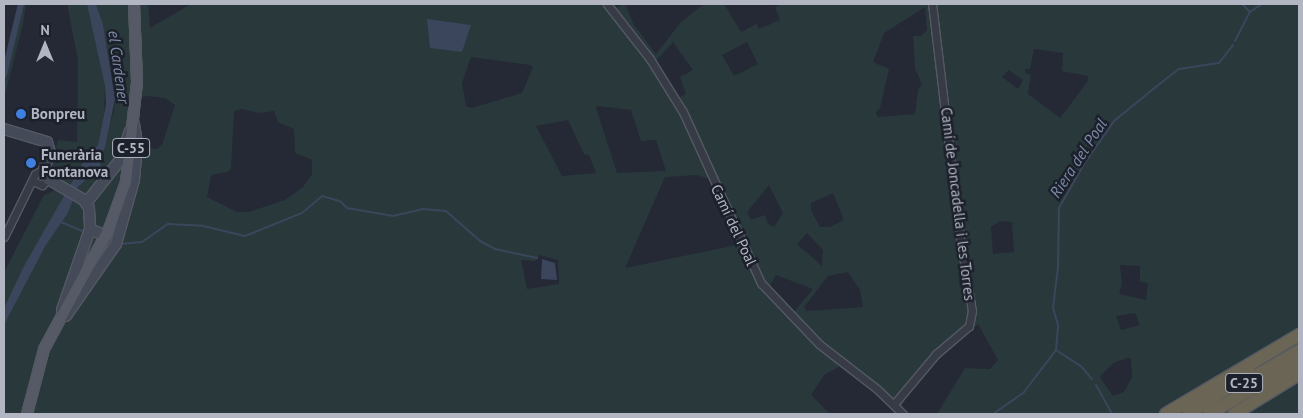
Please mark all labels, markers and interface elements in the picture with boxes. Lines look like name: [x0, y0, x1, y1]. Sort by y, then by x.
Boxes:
north arrow: [20, 20, 70, 70]
text: N: [40, 21, 50, 39]
water label: el Cardener: [104, 29, 134, 105]
place label: Bonpreu: [31, 105, 85, 123]
street label: Camí de Joncadella i les Torres: [937, 106, 979, 302]
marker: Bonpreu: [15, 108, 27, 120]
water label: Riera del Poal: [1045, 115, 1111, 201]
road number: C-55: [111, 136, 151, 160]
place label: Funerària Fontanova: [41, 145, 108, 180]
marker: Funerària Fontanova: [25, 157, 37, 169]
street label: Camí del Poal: [707, 181, 761, 269]
road number: C-25: [1224, 372, 1264, 394]

